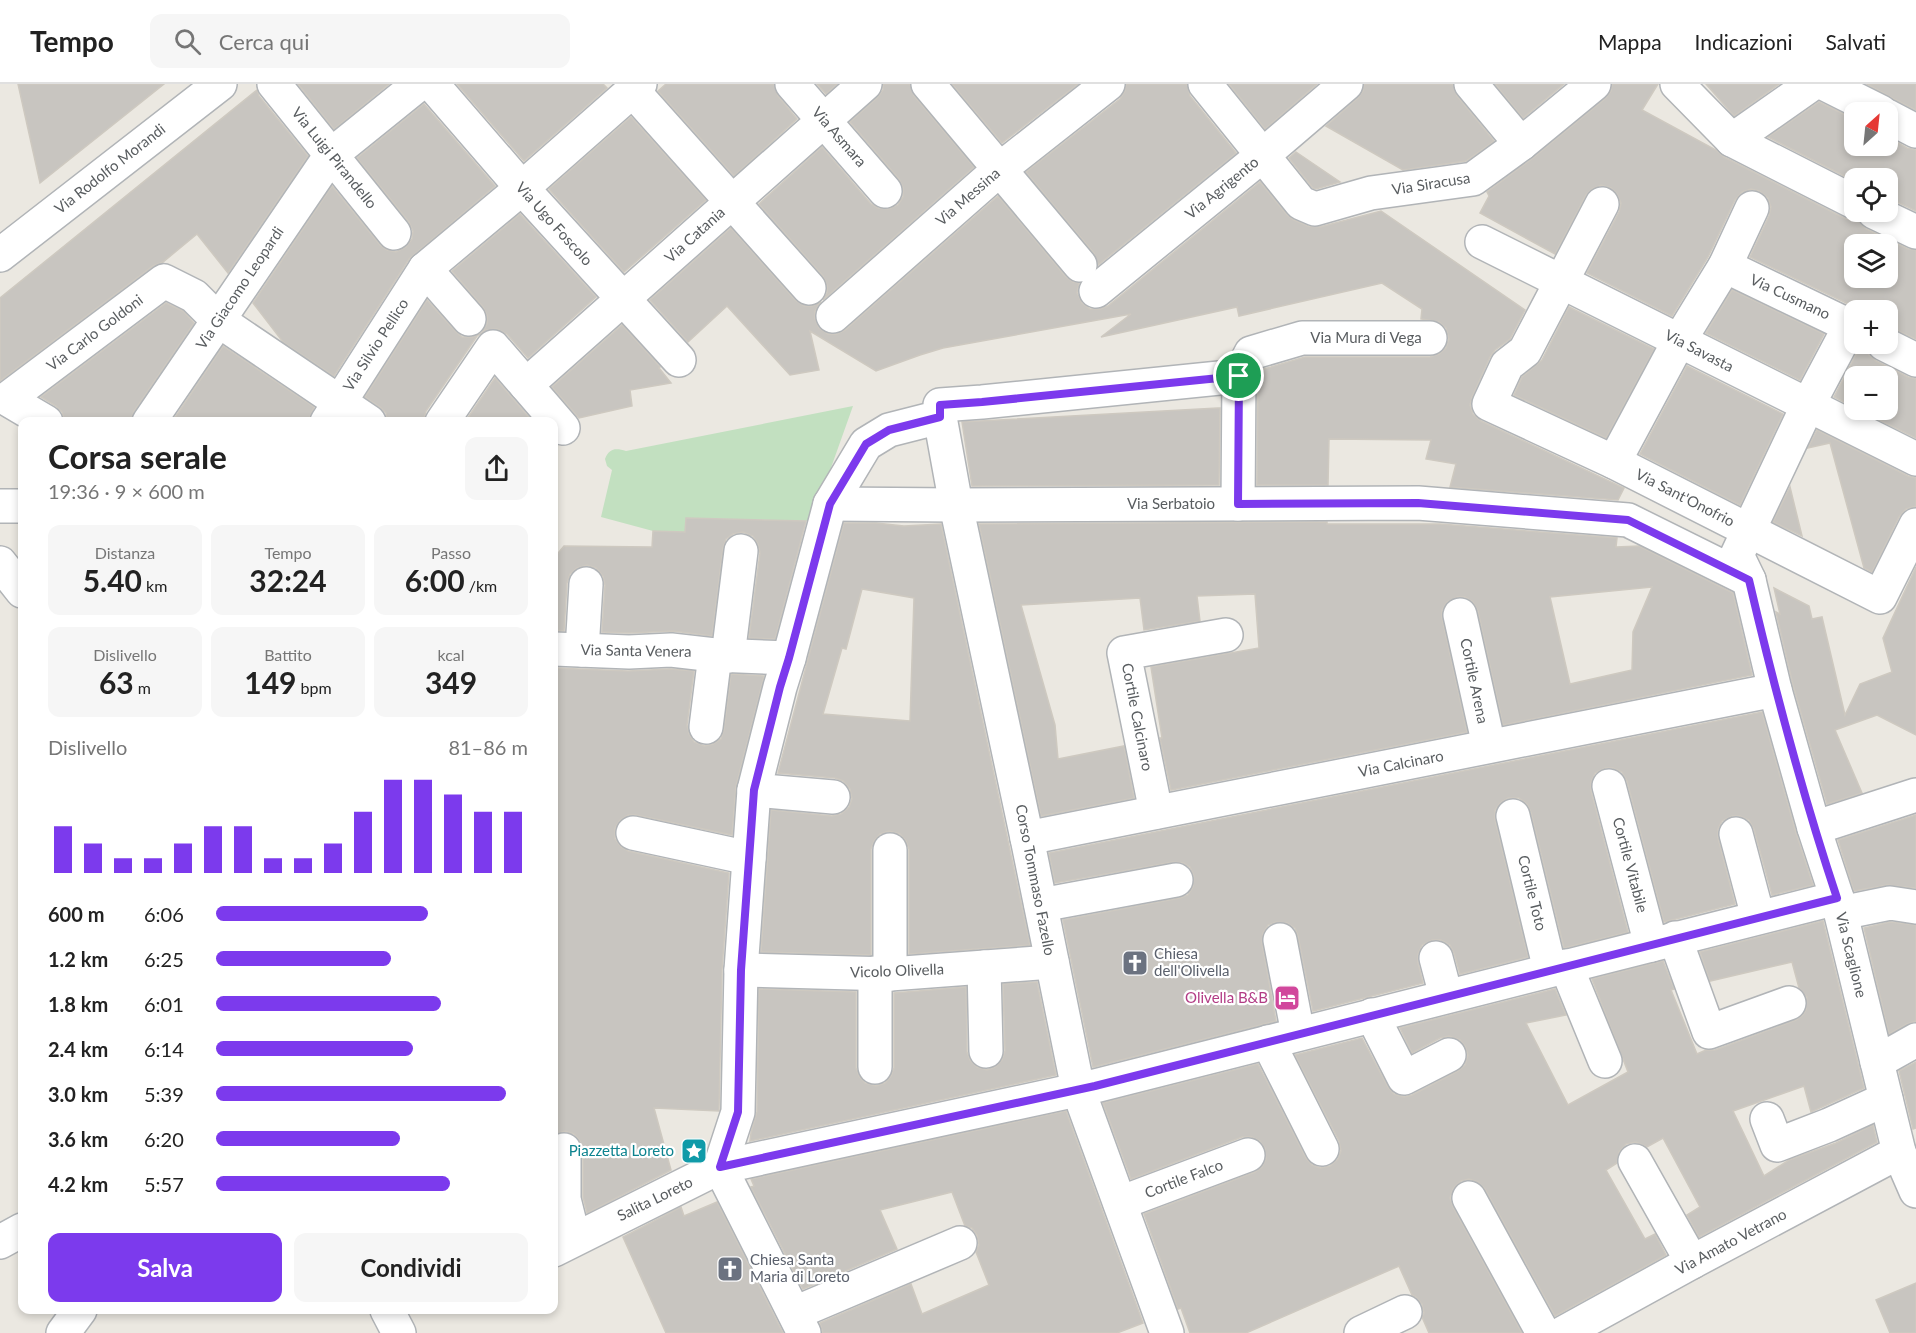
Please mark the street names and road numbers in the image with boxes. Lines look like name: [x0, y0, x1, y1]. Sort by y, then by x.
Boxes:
street label: Via Luigi Pirandello: [288, 103, 381, 212]
street label: Via Asmara: [809, 103, 871, 170]
street label: Via Rodolfo Morandi: [50, 119, 168, 217]
street label: Via Agrigento: [1181, 152, 1262, 222]
street label: Via Messina: [932, 164, 1003, 229]
street label: Via Siracusa: [1390, 168, 1471, 198]
street label: Via Ugo Foscolo: [513, 178, 597, 269]
street label: Via Catania: [661, 203, 728, 266]
street label: Via Giacomo Leopardi: [191, 223, 287, 352]
street label: Via Cusmano: [1747, 270, 1833, 323]
street label: Via Carlo Goldoni: [43, 290, 146, 374]
street label: Via Silvio Pellico: [339, 295, 412, 394]
street label: Via Savasta: [1662, 325, 1737, 375]
street label: Via Mura di Vega: [1310, 328, 1422, 346]
street label: Via Sant'Onofrio: [1633, 464, 1738, 530]
street label: Via Serbatoio: [1127, 494, 1215, 512]
street label: Cortile Arena: [1457, 636, 1493, 725]
street label: Via Santa Venera: [580, 640, 692, 660]
street label: Cortile Calcinaro: [1119, 661, 1157, 772]
street label: Via Calcinaro: [1357, 746, 1445, 780]
street label: Corso Tommaso Fazello: [1012, 803, 1059, 957]
street label: Cortile Vitabile: [1610, 815, 1652, 914]
street label: Cortile Toto: [1515, 853, 1551, 932]
street label: Via Scaglione: [1833, 910, 1871, 999]
street label: Vicolo Olivella: [850, 959, 944, 981]
street label: Cortile Falco: [1142, 1155, 1225, 1201]
street label: Salita Loreto: [614, 1172, 695, 1224]
street label: Via Amato Vetrano: [1672, 1204, 1789, 1278]

